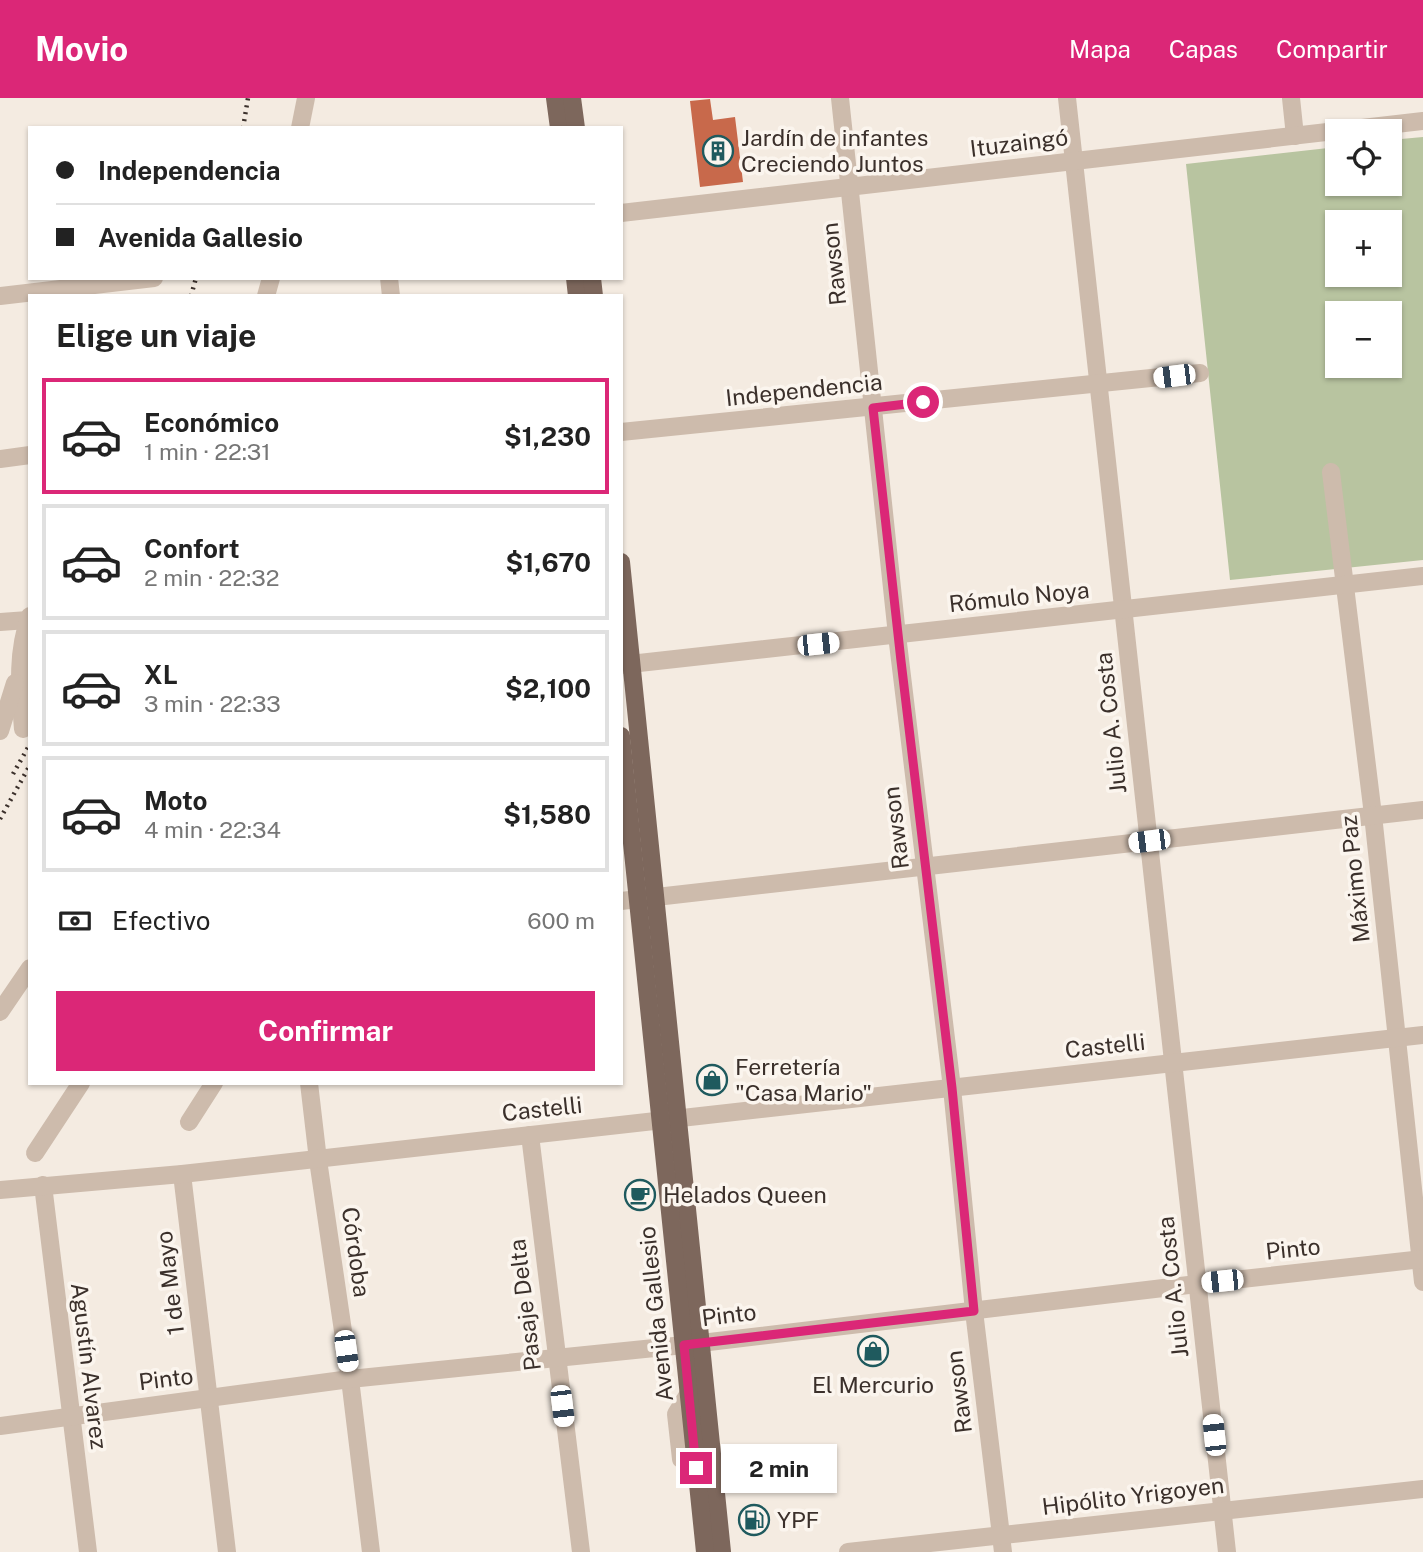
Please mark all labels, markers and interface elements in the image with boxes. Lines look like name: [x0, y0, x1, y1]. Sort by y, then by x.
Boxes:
text: Movio: [35, 30, 128, 68]
text: Mapa: [1069, 35, 1131, 63]
text: Capas: [1169, 35, 1238, 63]
text: Compartir: [1276, 35, 1388, 63]
map controls: [1325, 119, 1402, 378]
button: locate: [1325, 119, 1402, 196]
street label: Ituzaingó: [968, 123, 1069, 162]
place label: Jardín de infantes Creciendo Juntos: [741, 124, 928, 177]
building icon: Jardín de infantes Creciendo Juntos: [701, 134, 735, 168]
text: Independencia: [98, 155, 280, 186]
button: +: [1325, 210, 1402, 287]
street label: Rawson: [816, 221, 851, 307]
text: Avenida Gallesio: [98, 222, 303, 253]
button: −: [1325, 301, 1402, 378]
text: Elige un viaje: [56, 317, 256, 354]
car: [1152, 363, 1197, 389]
street label: Independencia: [724, 368, 884, 411]
route start: [907, 386, 939, 418]
icon: car: [60, 405, 123, 468]
text: Económico: [144, 407, 279, 438]
text: $1,230: [504, 421, 591, 452]
text: 1 min · 22:31: [144, 438, 271, 465]
icon: car: [60, 531, 123, 594]
text: Confort: [144, 533, 240, 564]
text: $1,670: [505, 547, 591, 578]
text: 2 min · 22:32: [144, 564, 279, 591]
street label: Rómulo Noya: [947, 576, 1091, 617]
car: [797, 631, 840, 657]
street label: Julio A. Costa: [1090, 651, 1131, 795]
icon: car: [60, 657, 123, 720]
text: XL: [144, 659, 178, 690]
text: $2,100: [505, 673, 591, 704]
text: 3 min · 22:33: [144, 690, 281, 717]
icon: car: [60, 783, 123, 846]
text: Moto: [144, 785, 207, 816]
street label: Rawson: [877, 785, 914, 871]
text: $1,580: [503, 799, 591, 830]
street label: Máximo Paz: [1334, 814, 1375, 944]
text: 4 min · 22:34: [144, 816, 281, 843]
car: [1127, 828, 1172, 854]
icon: cash: [56, 902, 94, 940]
text: Efectivo: [112, 905, 210, 936]
text: 600 m: [527, 907, 595, 934]
button: Confirmar: [56, 991, 595, 1071]
street label: Castelli: [1064, 1028, 1146, 1063]
place label: Ferretería "Casa Mario": [735, 1053, 872, 1106]
shop icon: Ferretería "Casa Mario": [695, 1063, 729, 1097]
street label: Castelli: [501, 1091, 583, 1126]
cafe icon: Helados Queen: [623, 1178, 657, 1212]
place label: Helados Queen: [663, 1181, 827, 1208]
street label: Córdoba: [337, 1205, 376, 1299]
street label: Julio A. Costa: [1152, 1215, 1193, 1359]
street label: Avenida Gallesio: [633, 1225, 678, 1403]
street label: 1 de Mayo: [150, 1230, 189, 1337]
street label: Pinto: [1264, 1232, 1322, 1265]
street label: Pasaje Delta: [503, 1238, 546, 1373]
car: [1201, 1268, 1244, 1294]
street label: Agustín Alvarez: [66, 1281, 113, 1451]
street label: Pinto: [700, 1298, 758, 1331]
car: [333, 1329, 360, 1373]
shop icon: El Mercurio: [856, 1334, 890, 1368]
street label: Rawson: [940, 1349, 977, 1435]
street label: Pinto: [137, 1362, 195, 1395]
place label: El Mercurio: [812, 1371, 934, 1398]
car: [550, 1384, 575, 1428]
car: [1202, 1413, 1227, 1457]
callout: 2 min: [720, 1444, 836, 1492]
route end: [680, 1452, 712, 1484]
text: 2 min: [749, 1455, 809, 1482]
street label: Hipólito Yrigoyen: [1040, 1471, 1225, 1520]
fuel station icon: YPF: [737, 1503, 771, 1537]
place label: YPF: [777, 1506, 819, 1533]

